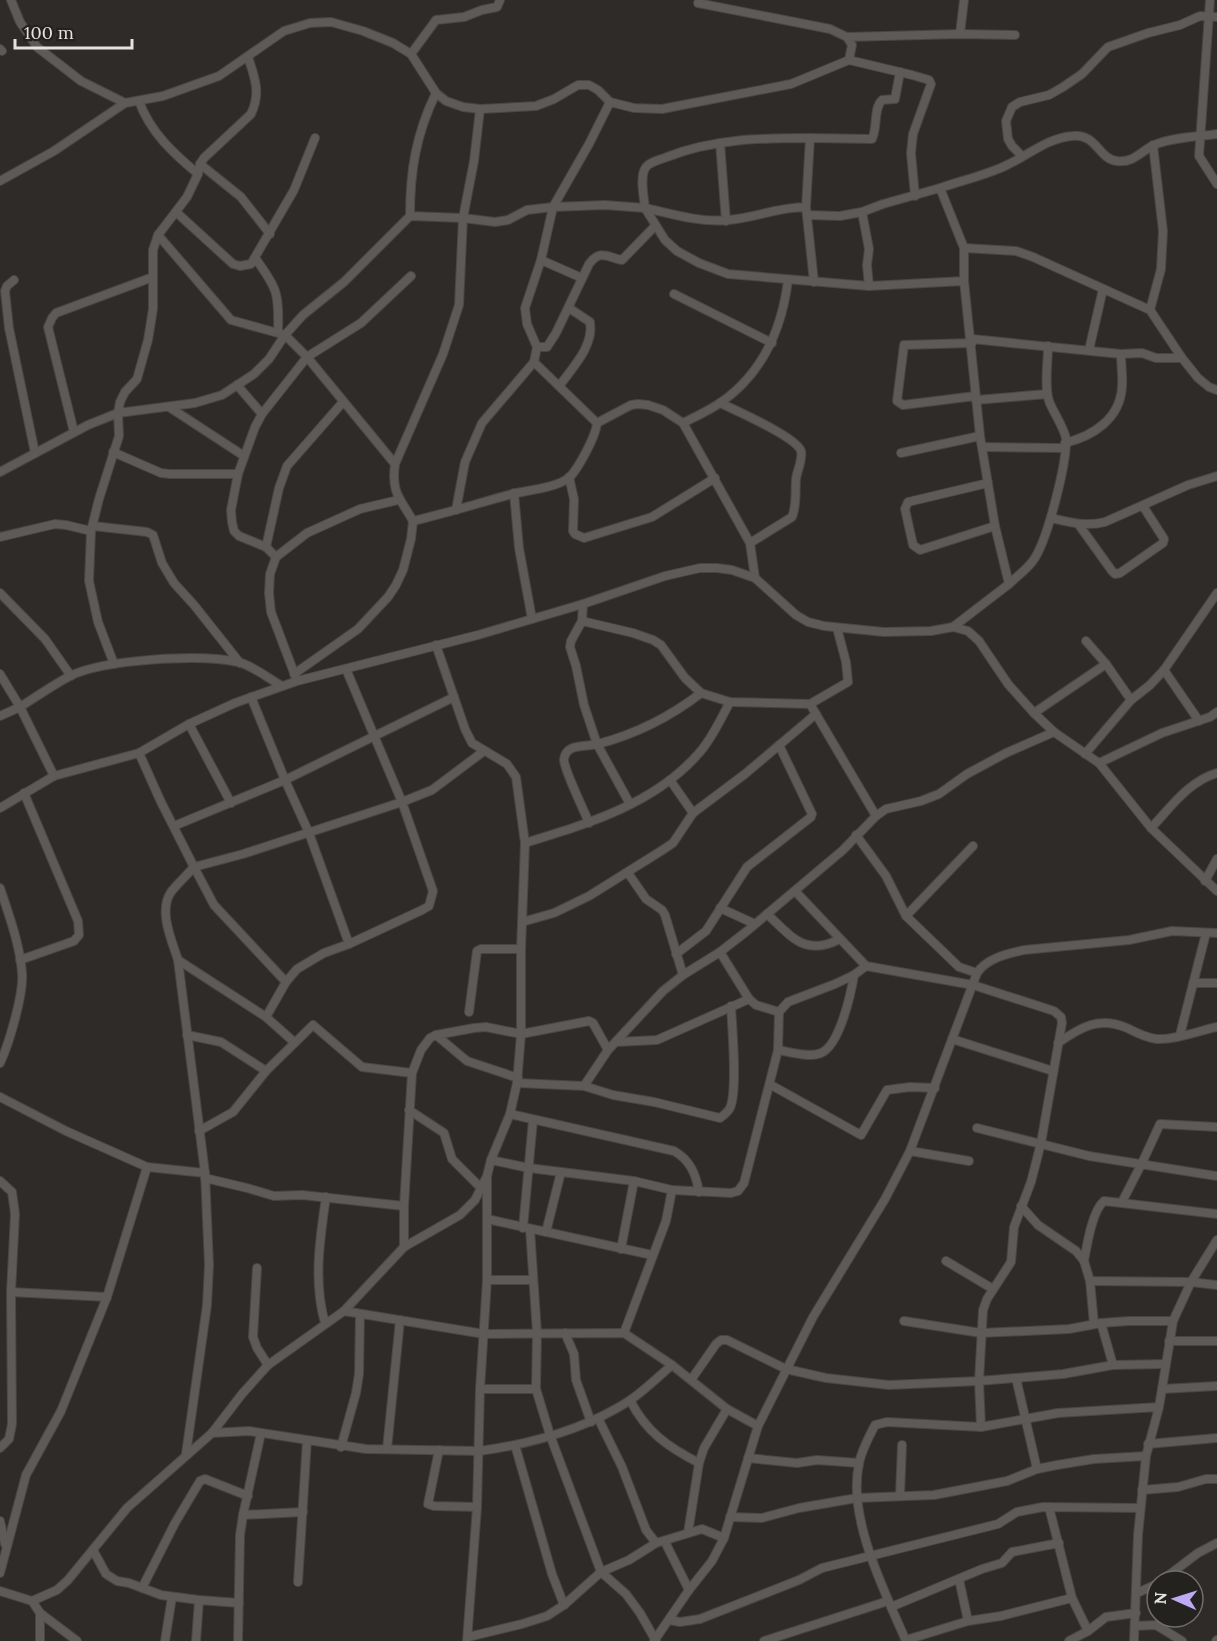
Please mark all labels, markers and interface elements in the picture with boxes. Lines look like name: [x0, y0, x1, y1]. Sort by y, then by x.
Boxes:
scale bar: [15, 12, 132, 50]
text: 100 m: [24, 21, 74, 44]
north arrow: [1145, 1569, 1205, 1629]
text: N: [1150, 1592, 1170, 1605]

